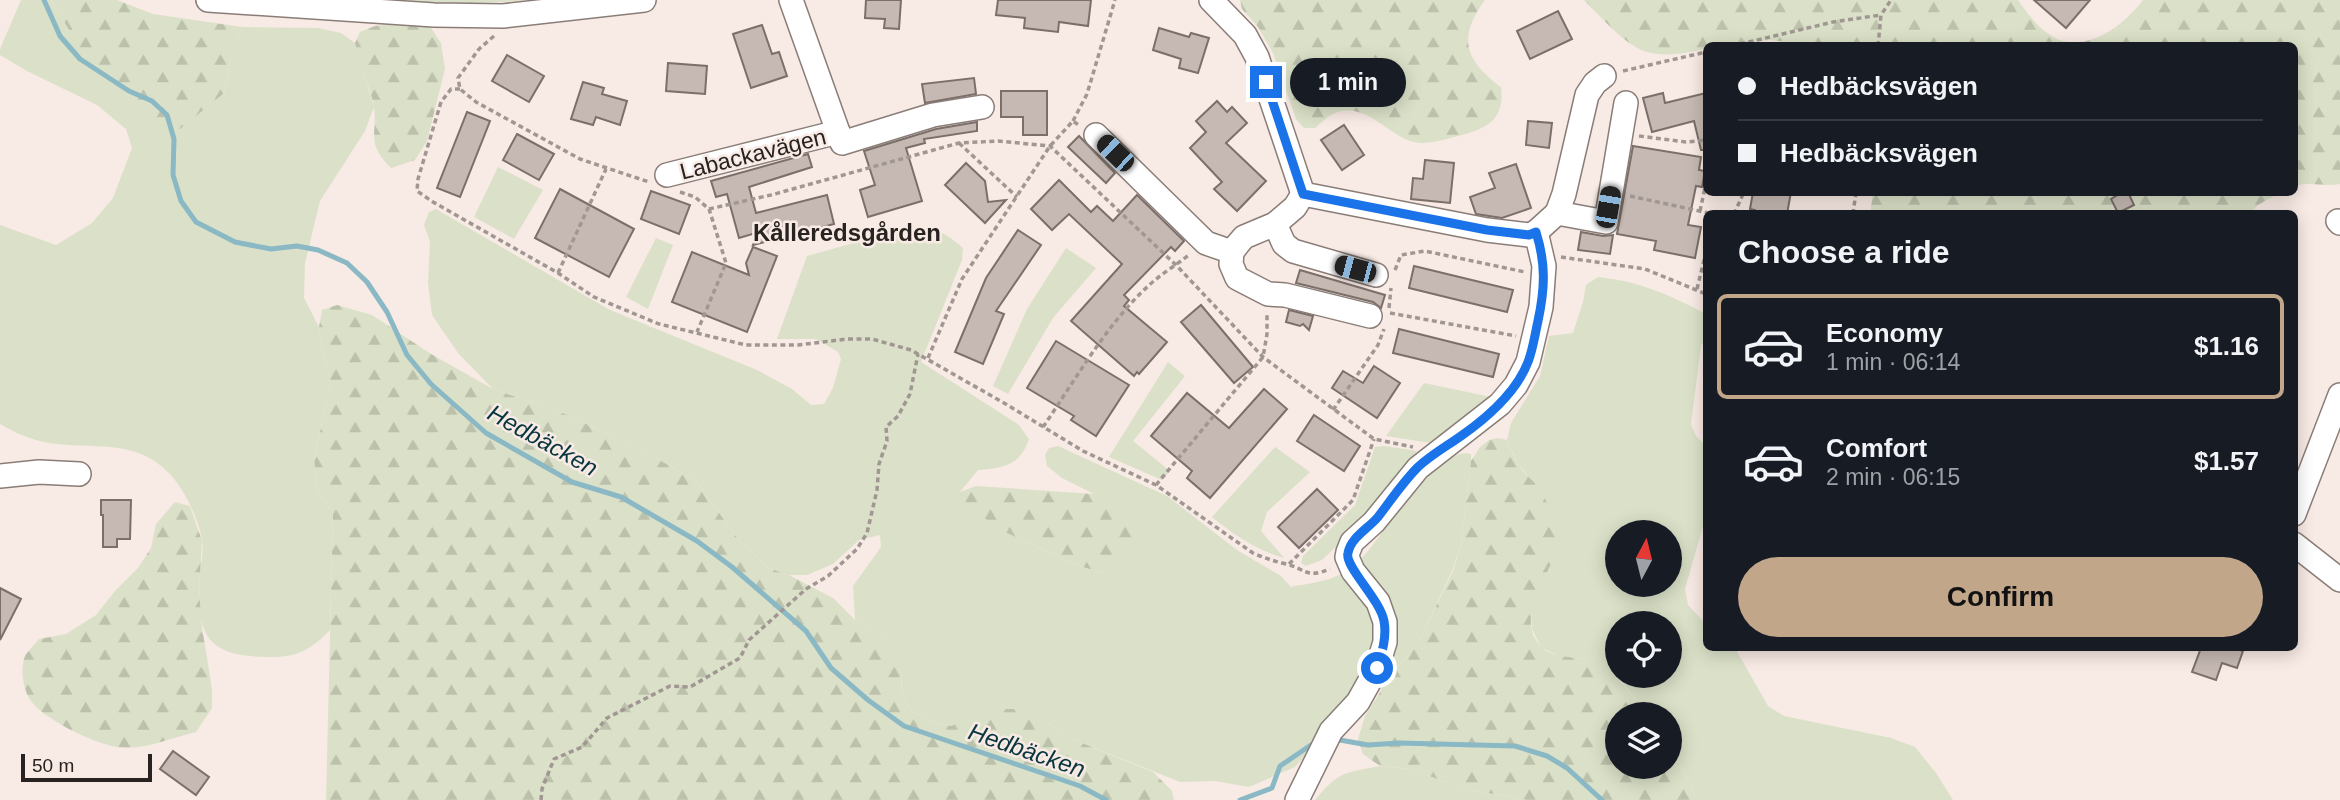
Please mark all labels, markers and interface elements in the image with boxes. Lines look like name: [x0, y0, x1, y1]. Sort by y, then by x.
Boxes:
callout: 1 min: [1290, 57, 1406, 106]
route end: [1250, 66, 1282, 98]
text: 1 min: [1318, 69, 1378, 95]
text: Hedbäcksvägen: [1780, 71, 1978, 101]
street label: Labackavägen: [677, 123, 829, 185]
car: [1093, 131, 1138, 175]
text: Hedbäcksvägen: [1780, 138, 1978, 168]
car: [1595, 184, 1622, 230]
district label: Kålleredsgården: [753, 219, 941, 246]
text: Choose a ride: [1738, 234, 1950, 270]
car: [1332, 253, 1379, 285]
icon: car: [1742, 315, 1805, 378]
text: Economy: [1826, 318, 1943, 348]
text: $1.16: [2194, 331, 2259, 361]
text: 1 min · 06:14: [1826, 349, 1960, 375]
water label: Hedbäcken: [483, 399, 603, 481]
icon: car: [1742, 430, 1805, 493]
text: Comfort: [1826, 433, 1927, 463]
text: $1.57: [2194, 446, 2259, 476]
text: 2 min · 06:15: [1826, 464, 1960, 490]
north arrow: [1605, 520, 1682, 597]
map controls: [1605, 520, 1682, 779]
button: Confirm: [1738, 557, 2263, 637]
button: locate: [1605, 611, 1682, 688]
route start: [1361, 652, 1393, 684]
button: layers: [1605, 702, 1682, 779]
water label: Hedbäcken: [965, 717, 1089, 783]
scale bar: [21, 751, 152, 783]
text: 50 m: [32, 755, 74, 776]

